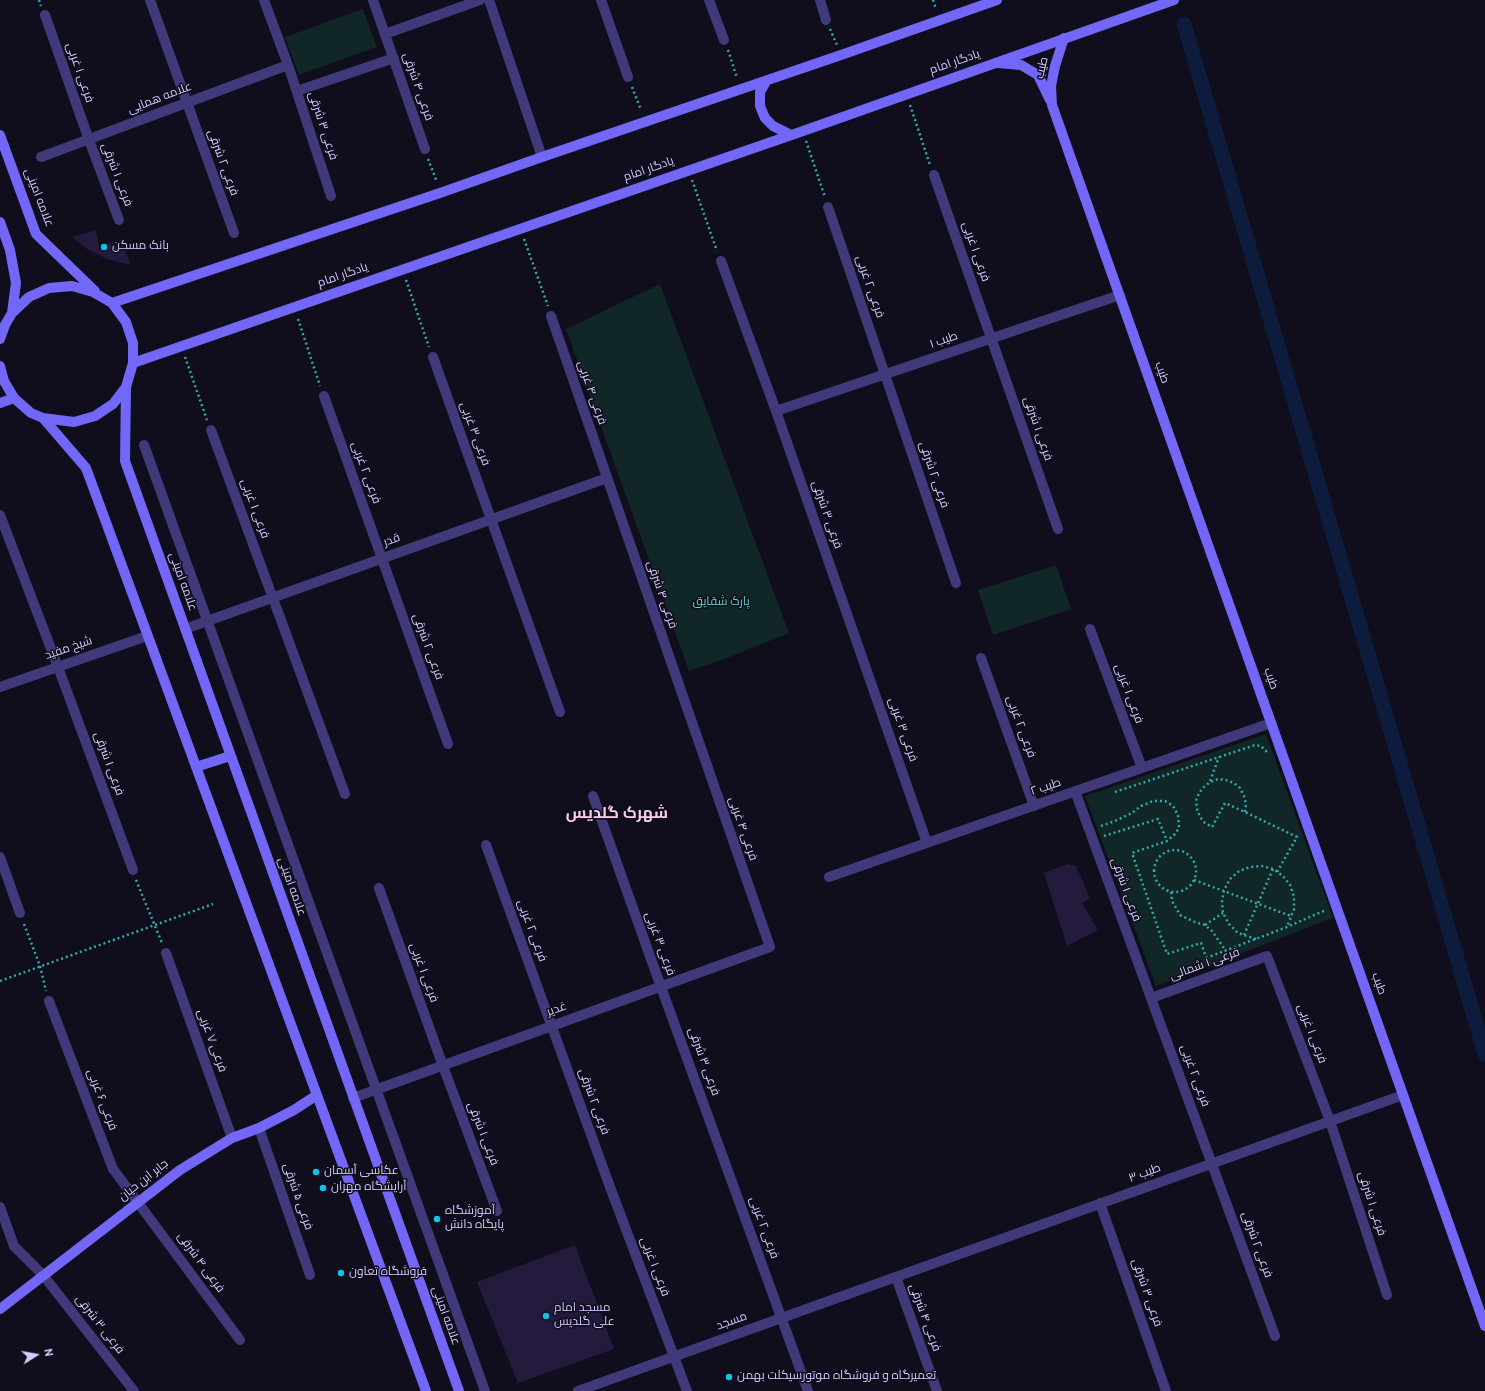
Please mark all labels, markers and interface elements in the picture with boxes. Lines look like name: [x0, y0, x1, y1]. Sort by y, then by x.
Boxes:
street label: فرعی ۱ غربی: [62, 41, 96, 105]
street label: یادگار امام: [928, 48, 982, 78]
street label: فرعی ۴ شرقی: [399, 51, 435, 123]
street label: طیب: [1033, 56, 1053, 80]
street label: علامه همایی: [126, 80, 194, 118]
street label: فرعی ۳ شرقی: [304, 90, 340, 162]
street label: فرعی ۲ شرقی: [203, 128, 241, 198]
street label: فرعی ۱ شرقی: [97, 141, 135, 209]
street label: یادگار امام: [622, 155, 676, 185]
street label: علامه امینی: [20, 167, 56, 229]
street label: فرعی ۱ غربی: [958, 220, 992, 284]
place label: بانک مسکن: [112, 240, 169, 254]
marker: بانک مسکن: [99, 242, 109, 252]
street label: فرعی ۲ غربی: [852, 254, 886, 320]
street label: یادگار امام: [316, 261, 370, 291]
street label: طیب ۱: [928, 330, 960, 352]
street label: فرعی ۴ غربی: [573, 359, 609, 427]
street label: طیب: [1151, 360, 1171, 386]
street label: فرعی ۱ شرقی: [1019, 395, 1055, 463]
street label: فرعی ۳ غربی: [456, 400, 492, 468]
street label: فرعی ۲ غربی: [347, 440, 383, 506]
street label: فرعی ۲ شرقی: [915, 440, 951, 510]
street label: فرعی ۱ غربی: [237, 477, 271, 541]
street label: فرعی ۳ شرقی: [808, 479, 844, 551]
street label: قدر: [382, 531, 402, 551]
street label: علامه امینی: [165, 551, 199, 613]
street label: فرعی ۴ شرقی: [643, 559, 679, 631]
park label: پارک شقایق: [692, 596, 750, 610]
street label: فرعی ۲ شرقی: [408, 612, 446, 682]
street label: شیخ مفید: [43, 634, 95, 664]
street label: فرعی ۱ غربی: [1111, 662, 1145, 726]
street label: طیب: [1260, 666, 1280, 692]
street label: فرعی ۲ غربی: [1002, 694, 1038, 760]
street label: فرعی ۳ غربی: [884, 696, 920, 764]
street label: فرعی ۱ شرقی: [90, 730, 126, 798]
street label: طیب ۲: [1029, 776, 1063, 800]
street label: فرعی ۴ غربی: [724, 795, 760, 863]
district label: شهرک گلدیس: [566, 805, 668, 825]
street label: علامه امینی: [274, 856, 308, 918]
street label: فرعی ۱ شرقی: [1107, 856, 1143, 924]
street label: فرعی ۲ غربی: [513, 898, 549, 964]
street label: فرعی ۳ غربی: [641, 910, 677, 978]
street label: فرعی ۱ غربی: [406, 941, 440, 1005]
street label: فرعی ۱ شمالی: [1168, 946, 1242, 984]
street label: طیب: [1367, 971, 1389, 997]
street label: غدیر: [545, 1000, 569, 1020]
street label: فرعی ۱ غربی: [1293, 1002, 1329, 1066]
street label: فرعی ۷ غربی: [193, 1007, 229, 1075]
street label: فرعی ۳ شرقی: [684, 1026, 722, 1098]
street label: فرعی ۲ غربی: [1176, 1043, 1212, 1109]
street label: فرعی ۶ غربی: [83, 1067, 119, 1133]
street label: فرعی ۲ شرقی: [574, 1067, 612, 1137]
street label: فرعی ۱ شرقی: [463, 1100, 501, 1168]
street label: جابر ابن حیان: [116, 1157, 172, 1205]
street label: فرعی ۵ شرقی: [279, 1162, 315, 1232]
street label: طیب ۳: [1127, 1162, 1163, 1186]
place label: عکاسی آسمان: [324, 1165, 399, 1179]
marker: عکاسی آسمان: [311, 1167, 321, 1177]
street label: فرعی ۱ شرقی: [1354, 1170, 1388, 1238]
place label: آرایشگاه مهران: [331, 1181, 406, 1195]
marker: آرایشگاه مهران: [318, 1183, 328, 1193]
street label: فرعی ۲ غربی: [745, 1195, 781, 1261]
place label: آموزشگاه پایگاه دانش: [445, 1205, 504, 1233]
street label: فرعی ۲ شرقی: [1237, 1210, 1275, 1280]
marker: آموزشگاه پایگاه دانش: [432, 1214, 442, 1224]
street label: فرعی ۴ شرقی: [173, 1230, 227, 1296]
street label: فرعی ۱ غربی: [636, 1235, 672, 1299]
street label: فرعی ۳ شرقی: [1128, 1257, 1164, 1329]
place label: فروشگاه تعاون: [349, 1266, 427, 1280]
marker: فروشگاه تعاون: [336, 1268, 346, 1278]
street label: فرعی ۴ شرقی: [905, 1282, 943, 1354]
street label: علامه امینی: [428, 1285, 462, 1347]
street label: فرعی ۳ شرقی: [71, 1293, 127, 1357]
place label: مسجد امام علی گلدیس: [554, 1302, 615, 1330]
street label: مسجد: [715, 1310, 749, 1334]
marker: مسجد امام علی گلدیس: [541, 1311, 551, 1321]
north arrow: [16, 1335, 56, 1375]
text: N: [40, 1347, 55, 1358]
place label: تعمیرگاه و فروشگاه موتورسیکلت بهمن: [737, 1370, 936, 1384]
marker: تعمیرگاه و فروشگاه موتورسیکلت بهمن: [724, 1372, 734, 1382]

